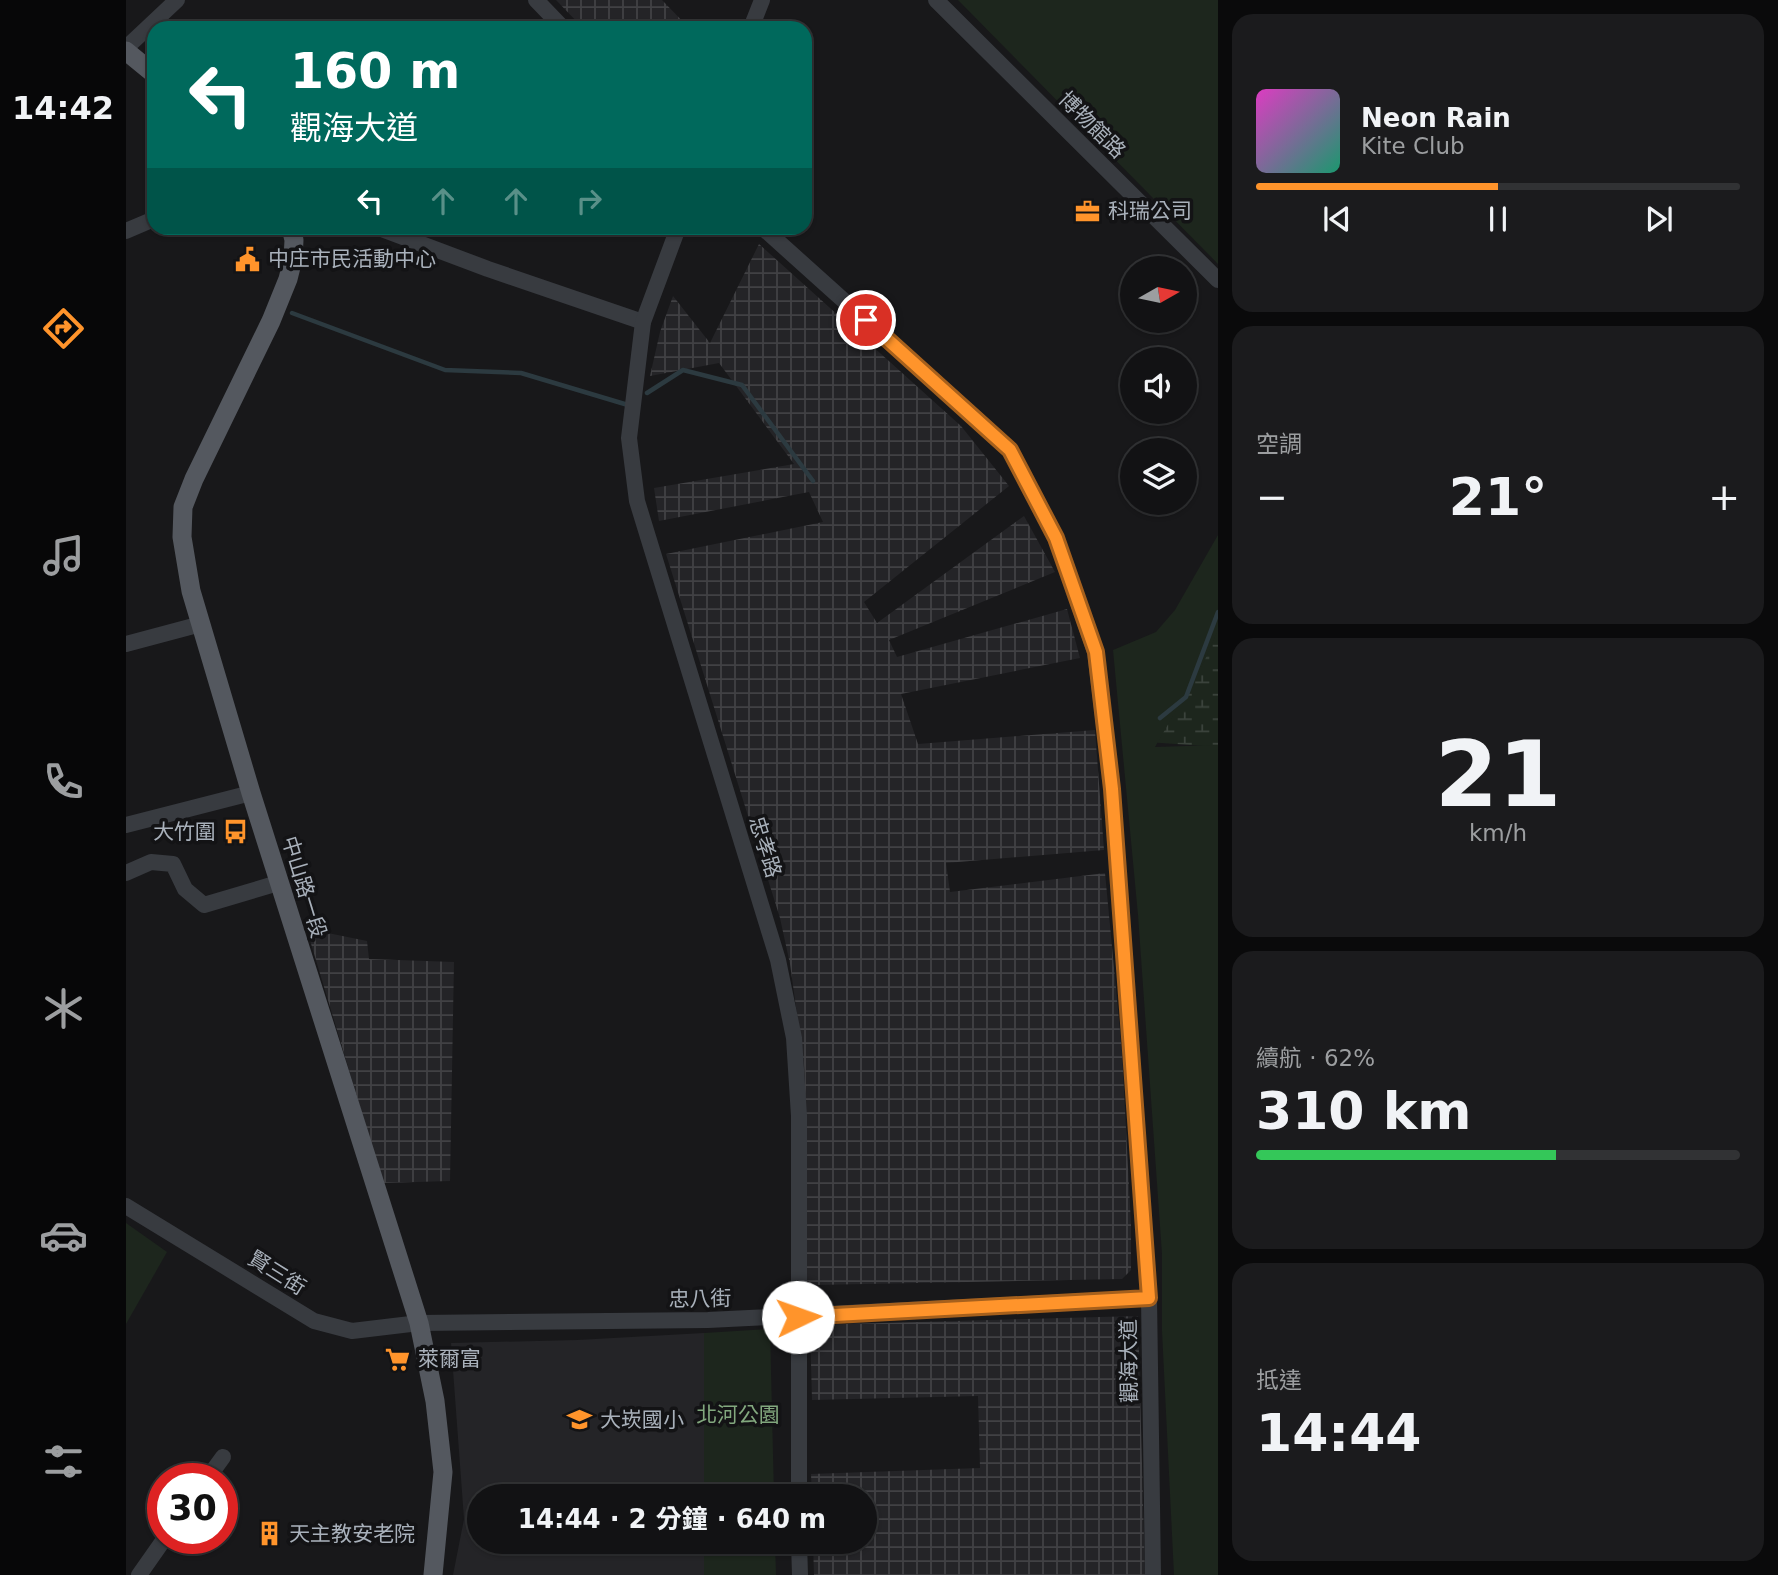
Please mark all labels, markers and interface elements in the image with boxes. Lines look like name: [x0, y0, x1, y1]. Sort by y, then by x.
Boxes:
text: 160 m: [290, 43, 460, 100]
icon: left: [175, 49, 266, 140]
street label: 博物館路: [1054, 87, 1130, 163]
text: 14:42: [12, 89, 114, 127]
text: Neon Rain: [1361, 103, 1511, 133]
text: 觀海大道: [290, 109, 418, 147]
text: Kite Club: [1361, 133, 1465, 159]
icon: left: [351, 182, 389, 220]
icon: ahead: [424, 182, 462, 220]
icon: ahead: [497, 182, 535, 220]
icon: right: [570, 182, 608, 220]
office icon: 科瑞公司: [1074, 197, 1102, 225]
place label: 科瑞公司: [1108, 199, 1192, 223]
icon: previous: [1318, 200, 1356, 238]
icon: pause: [1479, 200, 1517, 238]
icon: next: [1640, 200, 1678, 238]
public building icon: 中庄市民活動中心: [234, 245, 262, 273]
place label: 中庄市民活動中心: [268, 247, 436, 271]
north arrow: [1120, 256, 1197, 332]
map controls: [1120, 256, 1197, 515]
pin: [836, 290, 896, 350]
icon: arrive: [847, 301, 885, 339]
icon: directions: [39, 304, 88, 353]
button: sound: [1120, 347, 1197, 424]
text: 空調: [1256, 431, 1302, 457]
button: layers: [1120, 438, 1197, 515]
text: 21°: [1449, 467, 1547, 527]
text: −: [1256, 475, 1288, 519]
text: +: [1708, 475, 1740, 519]
icon: music: [39, 531, 88, 580]
text: 21: [1435, 722, 1561, 827]
icon: phone: [39, 757, 88, 806]
street label: 忠孝路: [744, 813, 786, 881]
bus stop icon: 大竹圍: [222, 818, 250, 846]
place label: 大竹圍: [153, 820, 216, 844]
text: km/h: [1469, 820, 1527, 846]
street label: 中山路一段: [277, 833, 331, 941]
icon: climate: [39, 984, 88, 1033]
text: 續航 · 62%: [1256, 1045, 1375, 1071]
text: 310 km: [1256, 1081, 1471, 1141]
icon: car: [39, 1211, 88, 1260]
street label: 賢三街: [244, 1246, 310, 1300]
position arrow: [761, 1280, 835, 1354]
street label: 忠八街: [668, 1286, 732, 1312]
street label: 觀海大道: [1116, 1319, 1142, 1403]
supermarket icon: 萊爾富: [384, 1345, 412, 1373]
place label: 萊爾富: [418, 1347, 481, 1371]
text: 抵達: [1256, 1367, 1302, 1393]
park label: 北河公園: [696, 1403, 780, 1427]
text: 14:44: [1256, 1403, 1422, 1463]
school or university icon: 大崁國小: [566, 1406, 594, 1434]
place label: 大崁國小: [600, 1408, 684, 1432]
icon: filters: [39, 1437, 88, 1486]
speed limit sign: 30: [147, 1463, 238, 1554]
text: 14:44 · 2 分鐘 · 640 m: [518, 1504, 826, 1534]
building icon: 天主教安老院: [255, 1520, 283, 1548]
place label: 天主教安老院: [289, 1522, 415, 1546]

